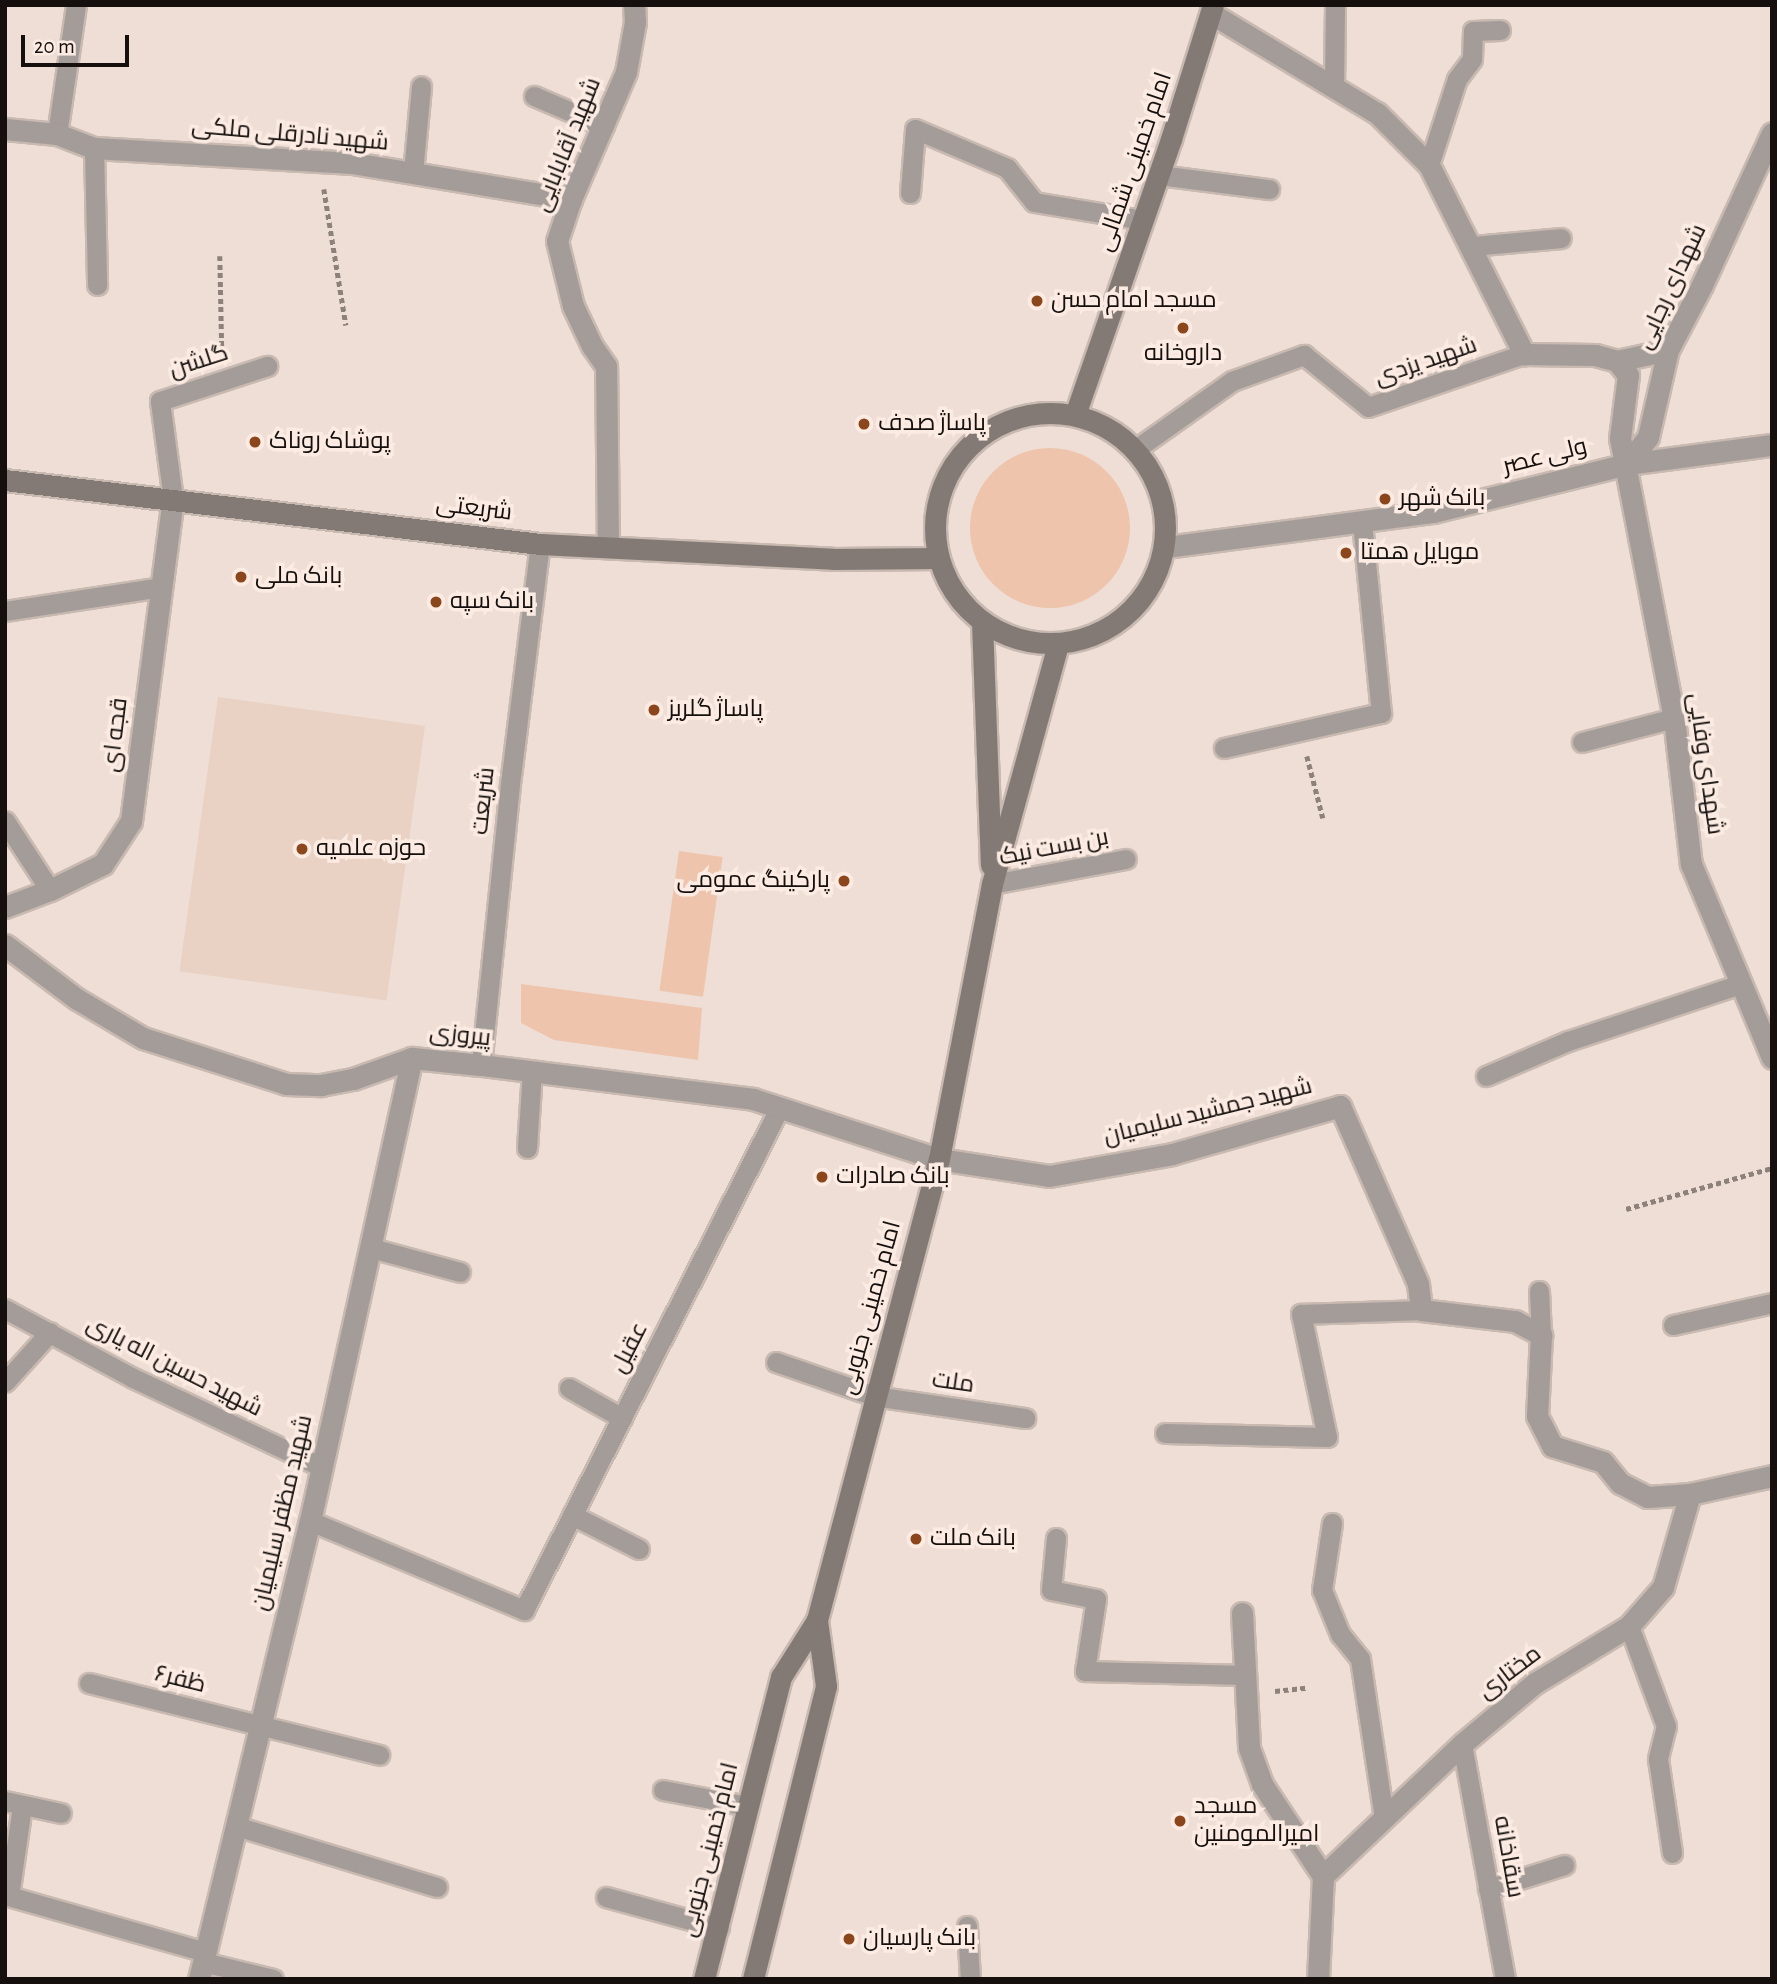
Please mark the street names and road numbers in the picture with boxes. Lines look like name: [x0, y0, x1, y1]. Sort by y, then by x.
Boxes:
street label: امام خمینی شمالی: [1091, 69, 1179, 255]
street label: شهید آقابابایی: [528, 74, 608, 216]
street label: شهید نادرقلی ملکی: [190, 112, 390, 158]
street label: شهدای رجایی: [1630, 220, 1714, 354]
street label: شهید یزدی: [1371, 331, 1481, 393]
street label: گلشن: [166, 339, 232, 385]
street label: ولی عصر: [1500, 433, 1590, 481]
street label: شریعتی: [434, 490, 514, 528]
street label: شهدای وفایی: [1681, 691, 1729, 837]
street label: قجه ای: [97, 696, 135, 774]
street label: شریعت: [466, 766, 502, 836]
street label: بن بست نیک: [997, 823, 1111, 873]
street label: پیروزی: [428, 1018, 492, 1054]
street label: شهید جمشید سلیمیان: [1101, 1072, 1315, 1152]
street label: امام خمینی جنوبی: [834, 1218, 908, 1398]
street label: شهید حسین اله یاری: [81, 1310, 267, 1424]
street label: عقیل: [605, 1318, 655, 1378]
street label: ملت: [930, 1366, 976, 1400]
street label: شهید مظفر سلیمیان: [246, 1412, 320, 1614]
street label: مختاری: [1473, 1640, 1547, 1706]
street label: ظفر۶: [151, 1660, 209, 1700]
street label: امام خمینی جنوبی: [674, 1760, 746, 1940]
street label: سقاخانه: [1487, 1814, 1529, 1900]

